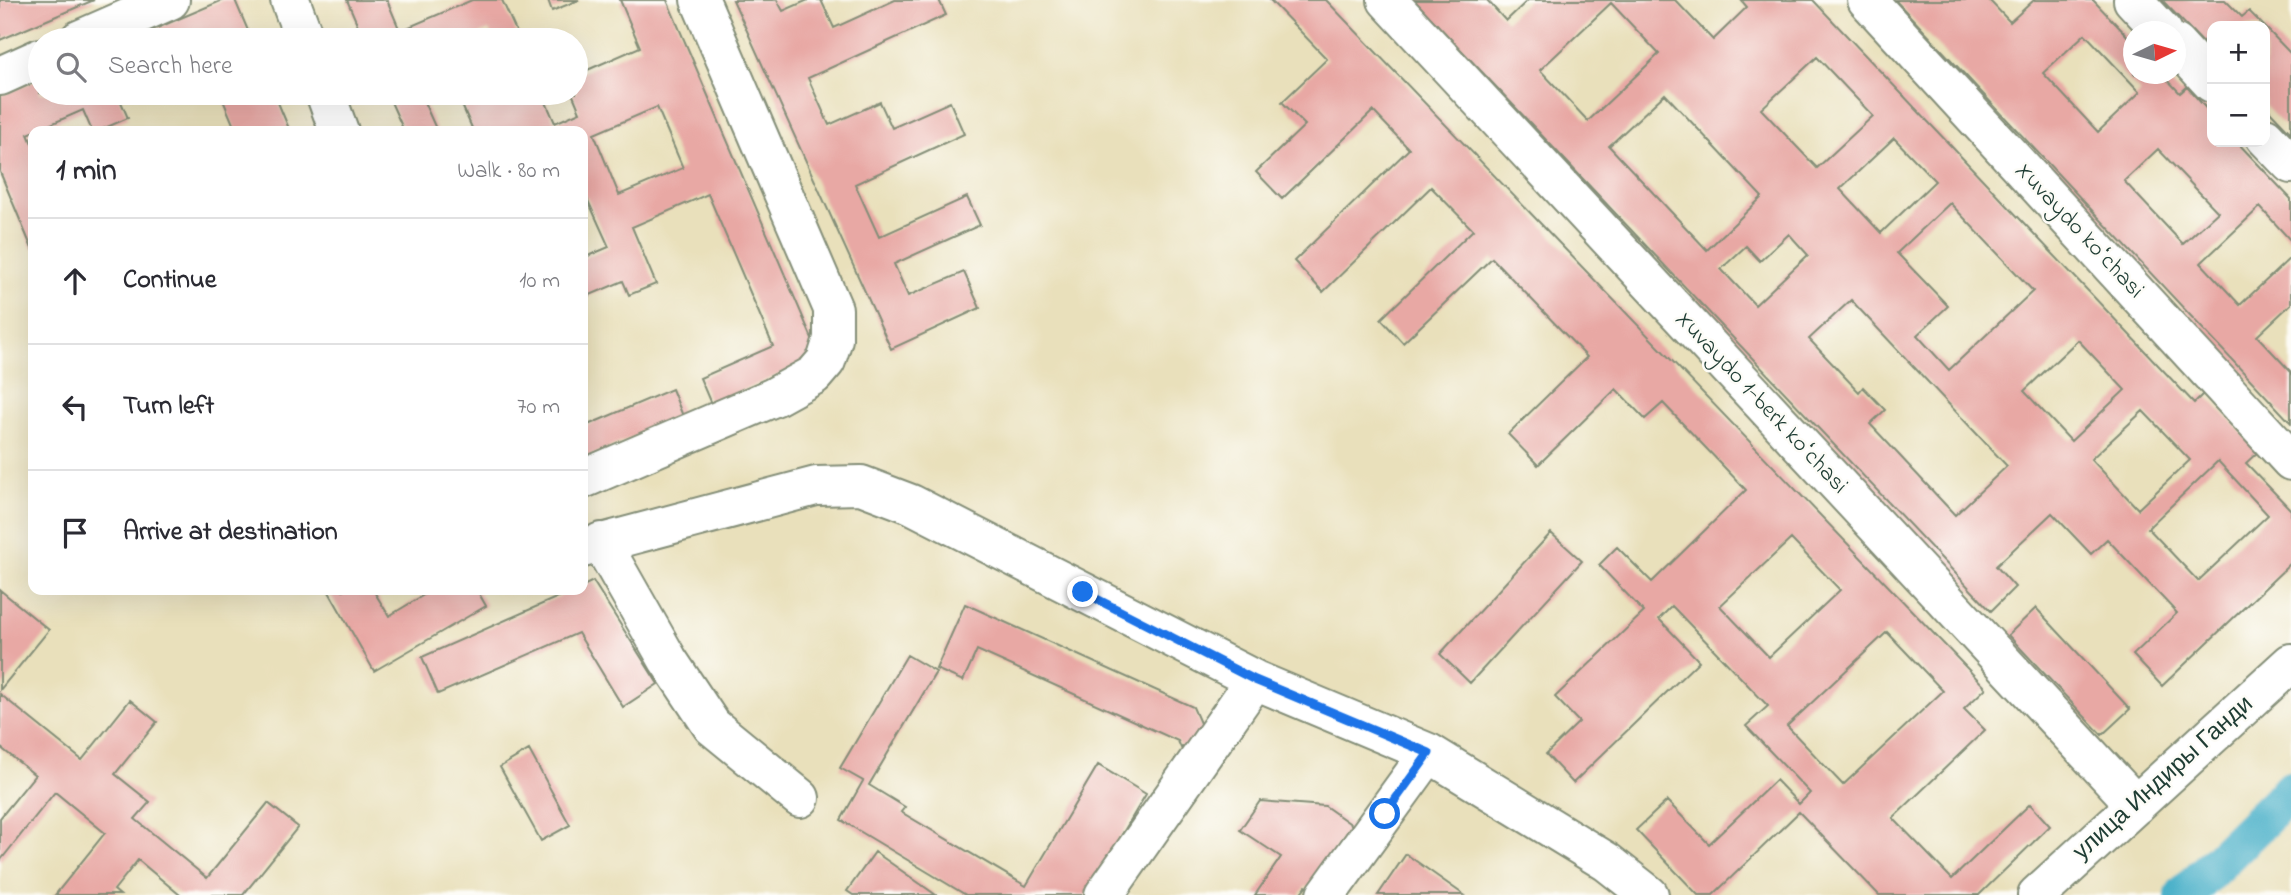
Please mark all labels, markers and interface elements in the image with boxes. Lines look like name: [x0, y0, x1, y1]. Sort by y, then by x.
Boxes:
north arrow: [2123, 21, 2186, 84]
map controls: [2207, 21, 2270, 147]
button: +: [2207, 21, 2270, 84]
search box: [28, 28, 588, 105]
icon: search: [52, 48, 90, 86]
text: Search here: [108, 48, 233, 86]
button: −: [2207, 84, 2270, 147]
text: 1 min: [56, 150, 117, 194]
text: Walk · 80 m: [457, 155, 560, 188]
street label: Xuvaydo koʻchasi: [2006, 155, 2152, 308]
icon: ahead: [56, 262, 94, 300]
text: Continue: [123, 262, 216, 300]
text: 10 m: [519, 265, 560, 298]
street label: Xuvaydo 1-berk koʻchasi: [1666, 303, 1856, 503]
icon: left: [56, 388, 94, 426]
text: Turn left: [123, 388, 214, 426]
text: 70 m: [517, 391, 560, 424]
icon: arrive: [56, 514, 94, 552]
text: Arrive at destination: [123, 514, 338, 552]
route end: [1067, 576, 1098, 607]
street label: улица Индиры Ганди: [2066, 688, 2262, 870]
route start: [1369, 798, 1400, 829]

